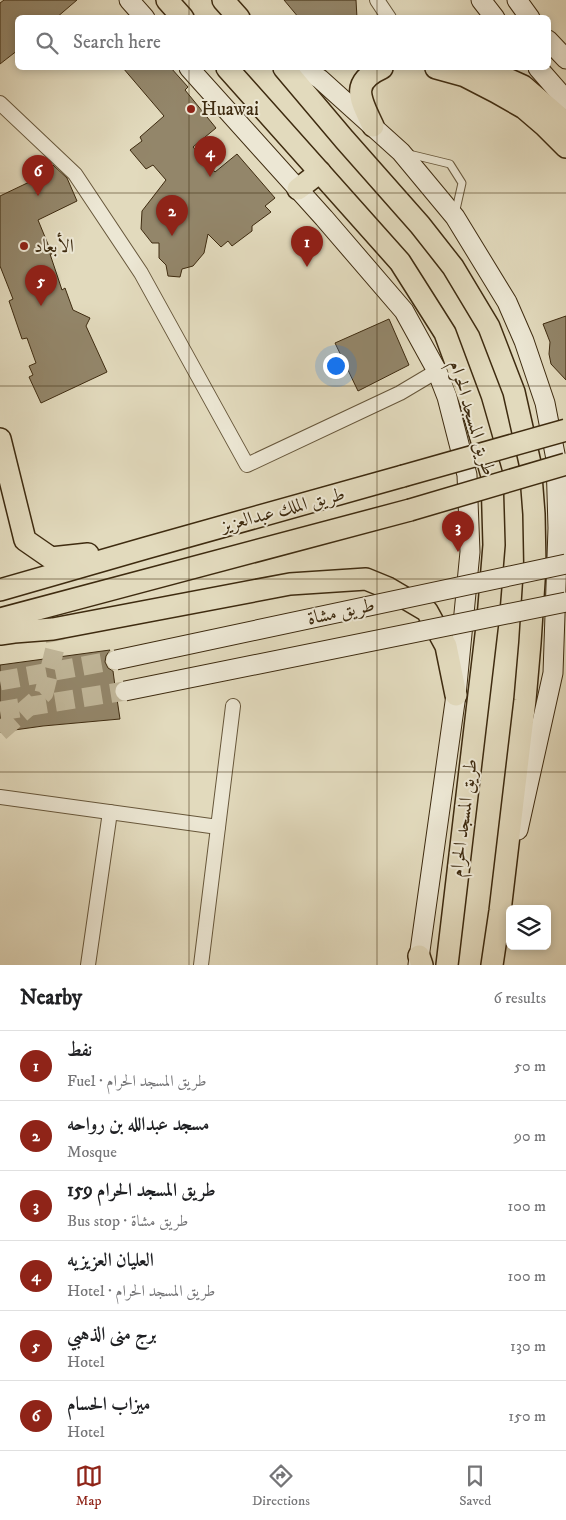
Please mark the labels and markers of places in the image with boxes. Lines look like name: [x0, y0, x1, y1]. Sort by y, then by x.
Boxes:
place label: Huawai: [201, 98, 259, 121]
marker: Huawai: [185, 103, 197, 115]
pin: 4: [194, 136, 226, 177]
pin: 6: [22, 155, 54, 196]
pin: 2: [156, 195, 188, 236]
pin: 1: [291, 226, 323, 267]
place label: الأبعاد: [34, 232, 74, 258]
marker: الأبعاد: [18, 240, 30, 252]
pin: 5: [25, 265, 57, 306]
pin: 3: [442, 511, 474, 552]

